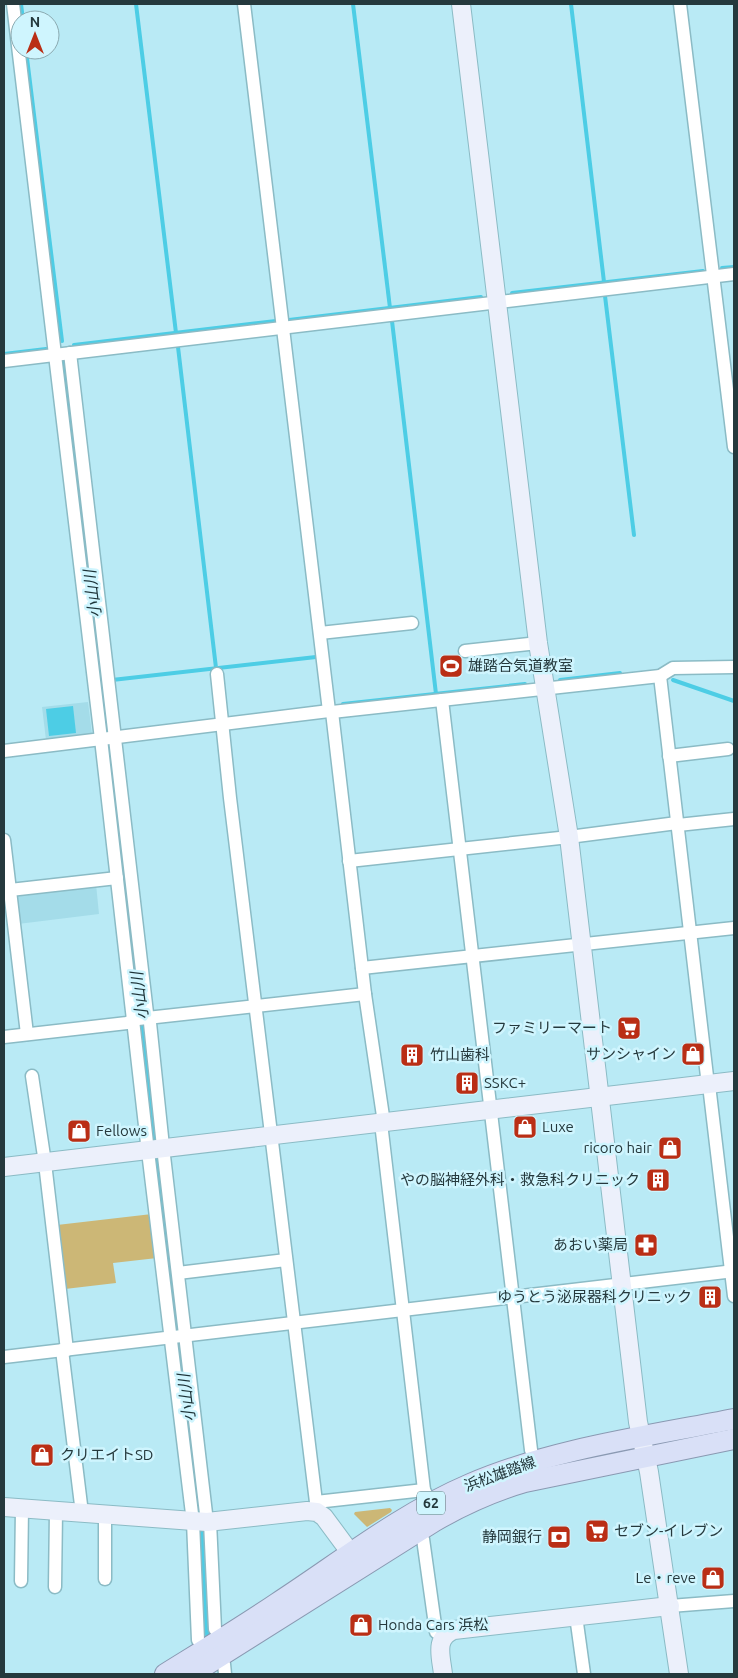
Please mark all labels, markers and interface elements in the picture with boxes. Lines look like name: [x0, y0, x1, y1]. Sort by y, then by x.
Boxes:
north arrow: [10, 10, 60, 60]
text: N: [30, 14, 40, 30]
water label: 小山川: [80, 567, 104, 619]
sports icon: 雄踏合気道教室: [438, 653, 464, 679]
place label: 雄踏合気道教室: [468, 657, 573, 674]
water label: 小山川: [127, 969, 151, 1021]
supermarket icon: ファミリーマート: [616, 1015, 642, 1041]
place label: ファミリーマート: [492, 1019, 612, 1036]
shop icon: サンシャイン: [680, 1041, 706, 1067]
building icon: 竹山歯科: [399, 1042, 425, 1068]
place label: サンシャイン: [586, 1045, 676, 1062]
place label: 竹山歯科: [430, 1046, 490, 1063]
building icon: SSKC+: [454, 1070, 480, 1096]
place label: SSKC+: [484, 1074, 526, 1091]
shop icon: Luxe: [512, 1114, 538, 1140]
shop icon: Fellows: [66, 1118, 92, 1144]
place label: Luxe: [542, 1118, 574, 1135]
place label: Fellows: [96, 1122, 147, 1139]
shop icon: ricoro hair: [657, 1135, 683, 1161]
place label: ricoro hair: [583, 1139, 652, 1156]
building icon: やの脳神経外科・救急科クリニック: [645, 1167, 671, 1193]
place label: やの脳神経外科・救急科クリニック: [400, 1171, 640, 1188]
pharmacy icon: あおい薬局: [633, 1232, 659, 1258]
place label: あおい薬局: [553, 1236, 628, 1253]
building icon: ゆうとう泌尿器科クリニック: [697, 1284, 723, 1310]
place label: ゆうとう泌尿器科クリニック: [497, 1288, 692, 1305]
water label: 小山川: [174, 1371, 198, 1423]
shop icon: クリエイトSD: [29, 1442, 55, 1468]
place label: クリエイトSD: [60, 1446, 153, 1463]
street label: 浜松雄踏線: [462, 1453, 538, 1494]
road number: 62: [417, 1492, 445, 1515]
supermarket icon: セブン-イレブン: [584, 1518, 610, 1544]
place label: セブン-イレブン: [614, 1522, 723, 1539]
bank icon: 静岡銀行: [546, 1524, 572, 1550]
place label: 静岡銀行: [482, 1528, 542, 1545]
shop icon: Le・reve: [700, 1565, 726, 1591]
place label: Le・reve: [636, 1569, 696, 1586]
shop icon: Honda Cars 浜松: [348, 1612, 374, 1638]
place label: Honda Cars 浜松: [378, 1616, 488, 1633]

